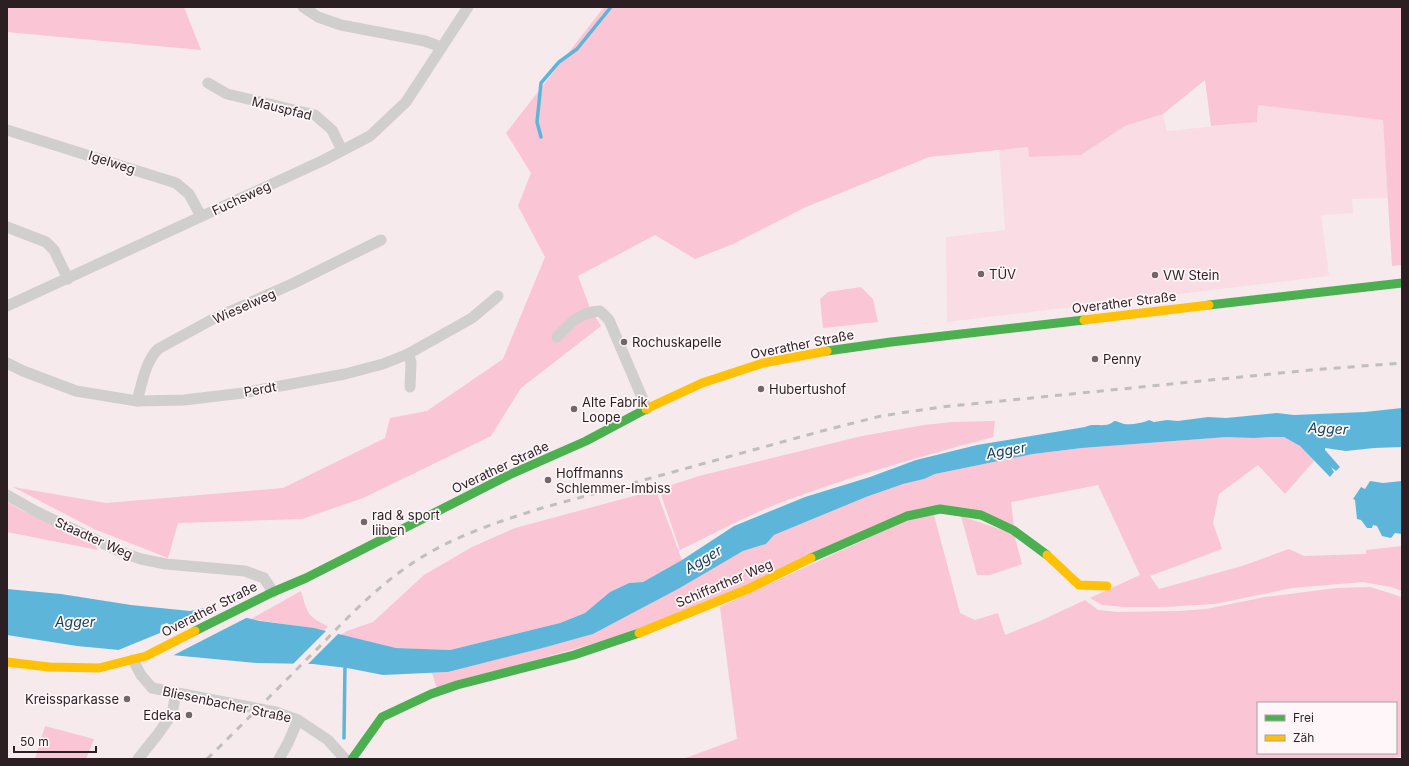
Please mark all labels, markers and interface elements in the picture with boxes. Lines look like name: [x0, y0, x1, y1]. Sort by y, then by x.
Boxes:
street label: Mauspfad: [250, 93, 314, 123]
street label: Igelweg: [87, 147, 137, 177]
street label: Fuchsweg: [209, 177, 273, 219]
place label: TÜV: [989, 266, 1016, 282]
place label: VW Stein: [1163, 267, 1219, 283]
marker: TÜV: [976, 269, 986, 279]
marker: VW Stein: [1150, 270, 1160, 280]
street label: Wieselweg: [210, 285, 278, 327]
street label: Overather Straße: [1071, 288, 1177, 316]
street label: Overather Straße: [749, 326, 855, 362]
place label: Rochuskapelle: [632, 334, 721, 350]
marker: Rochuskapelle: [619, 337, 629, 347]
place label: Penny: [1103, 351, 1141, 367]
marker: Penny: [1090, 354, 1100, 364]
street label: Perdt: [242, 378, 278, 400]
place label: Hubertushof: [769, 381, 846, 397]
marker: Hubertushof: [756, 384, 766, 394]
place label: Alte Fabrik Loope: [582, 394, 648, 425]
marker: Alte Fabrik Loope: [569, 404, 579, 414]
water label: Agger: [1306, 418, 1349, 438]
street label: Overather Straße: [449, 438, 551, 496]
water label: Agger: [984, 438, 1028, 462]
place label: Hoffmanns Schlemmer-Imbiss: [556, 465, 671, 496]
marker: Hoffmanns Schlemmer-Imbiss: [543, 475, 553, 485]
place label: rad & sport liiben: [372, 507, 440, 538]
street label: Staadter Weg: [53, 514, 135, 562]
marker: rad & sport liiben: [359, 517, 369, 527]
water label: Agger: [681, 541, 725, 577]
street label: Schiffarther Weg: [673, 555, 775, 611]
street label: Overather Straße: [158, 578, 260, 640]
water label: Agger: [54, 613, 96, 630]
street label: Bliesenbacher Straße: [161, 683, 293, 725]
place label: Kreissparkasse: [25, 691, 119, 707]
marker: Kreissparkasse: [122, 694, 132, 704]
legend: [1257, 702, 1397, 754]
place label: Edeka: [143, 707, 181, 723]
marker: Edeka: [184, 710, 194, 720]
text: Frei: [1293, 710, 1314, 725]
scale bar: [14, 728, 96, 754]
text: Zäh: [1293, 730, 1314, 745]
text: 50 m: [20, 734, 49, 749]

